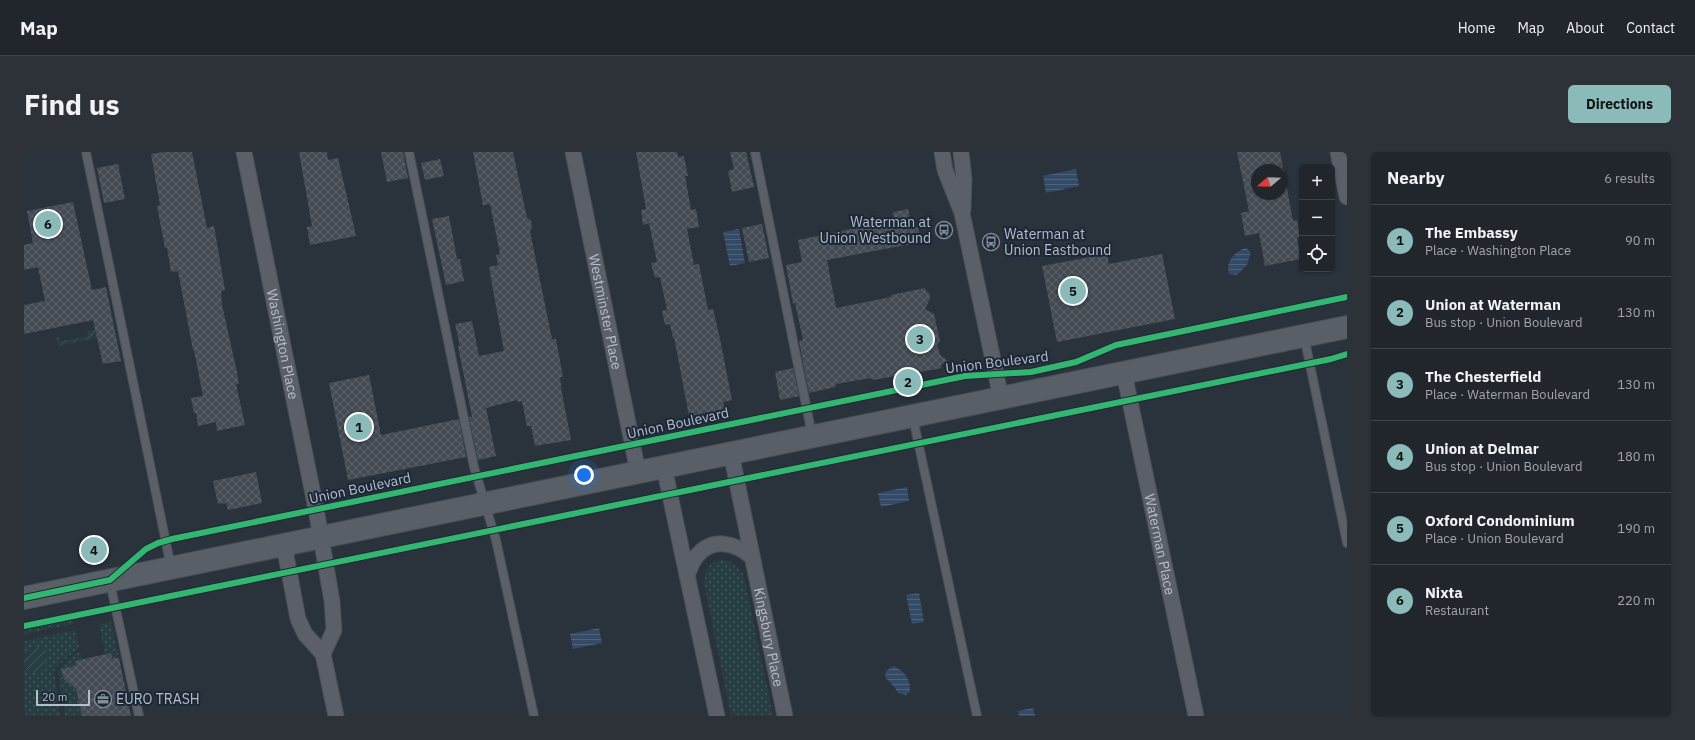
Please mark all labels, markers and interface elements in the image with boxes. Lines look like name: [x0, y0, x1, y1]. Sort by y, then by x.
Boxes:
text: Map: [20, 16, 58, 40]
text: Home: [1458, 19, 1495, 37]
text: Map: [1517, 19, 1544, 37]
text: About: [1566, 19, 1604, 37]
text: Contact: [1626, 19, 1675, 37]
button: Directions: [1568, 85, 1671, 123]
text: Find us: [24, 86, 120, 123]
north arrow: [1251, 164, 1287, 200]
map controls: [1299, 164, 1335, 272]
button: +: [1299, 164, 1335, 200]
text: Nearby: [1387, 167, 1445, 189]
text: 6 results: [1604, 170, 1655, 187]
button: −: [1299, 200, 1335, 236]
pin: 6: [35, 209, 61, 239]
place label: Waterman at Union Westbound: [819, 213, 931, 247]
bus stop icon: Waterman at Union Westbound: [934, 220, 954, 240]
text: The Embassy: [1425, 223, 1518, 242]
place label: Waterman at Union Eastbound: [1004, 225, 1111, 259]
bus stop icon: Waterman at Union Eastbound: [981, 232, 1001, 252]
text: 1: [1396, 232, 1404, 249]
text: 90 m: [1625, 232, 1655, 249]
button: locate: [1299, 236, 1335, 272]
text: Place · Washington Place: [1425, 242, 1571, 259]
street label: Westminster Place: [585, 252, 626, 371]
pin: 5: [1060, 276, 1086, 306]
street label: Washington Place: [263, 288, 303, 401]
text: Union at Waterman: [1425, 295, 1561, 314]
text: 2: [1396, 304, 1404, 321]
text: 130 m: [1617, 304, 1655, 321]
text: Bus stop · Union Boulevard: [1425, 314, 1583, 331]
pin: 3: [907, 324, 933, 354]
street label: Union Boulevard: [944, 347, 1050, 377]
pin: 2: [895, 367, 921, 397]
text: The Chesterfield: [1425, 367, 1541, 386]
text: 3: [1396, 376, 1404, 393]
text: 130 m: [1617, 376, 1655, 393]
text: Place · Waterman Boulevard: [1425, 386, 1590, 403]
street label: Union Boulevard: [625, 403, 731, 443]
pin: 1: [346, 412, 372, 442]
text: Union at Delmar: [1425, 439, 1539, 458]
text: 4: [1396, 448, 1404, 465]
text: 180 m: [1617, 448, 1655, 465]
text: Bus stop · Union Boulevard: [1425, 458, 1583, 475]
your location: [574, 465, 594, 485]
street label: Union Boulevard: [307, 468, 413, 508]
street label: Waterman Place: [1141, 492, 1179, 597]
text: Oxford Condominium: [1425, 511, 1575, 530]
text: 5: [1396, 520, 1404, 537]
text: 190 m: [1617, 520, 1655, 537]
text: Place · Union Boulevard: [1425, 530, 1564, 547]
pin: 4: [81, 535, 107, 565]
text: Nixta: [1425, 583, 1463, 602]
street label: Kingsbury Place: [750, 586, 788, 689]
text: 6: [1396, 592, 1404, 609]
text: 220 m: [1617, 592, 1655, 609]
text: Restaurant: [1425, 602, 1489, 619]
scale bar: [36, 688, 90, 707]
office icon: EURO TRASH: [93, 689, 113, 709]
text: 20 m: [42, 690, 67, 704]
place label: EURO TRASH: [116, 690, 200, 708]

